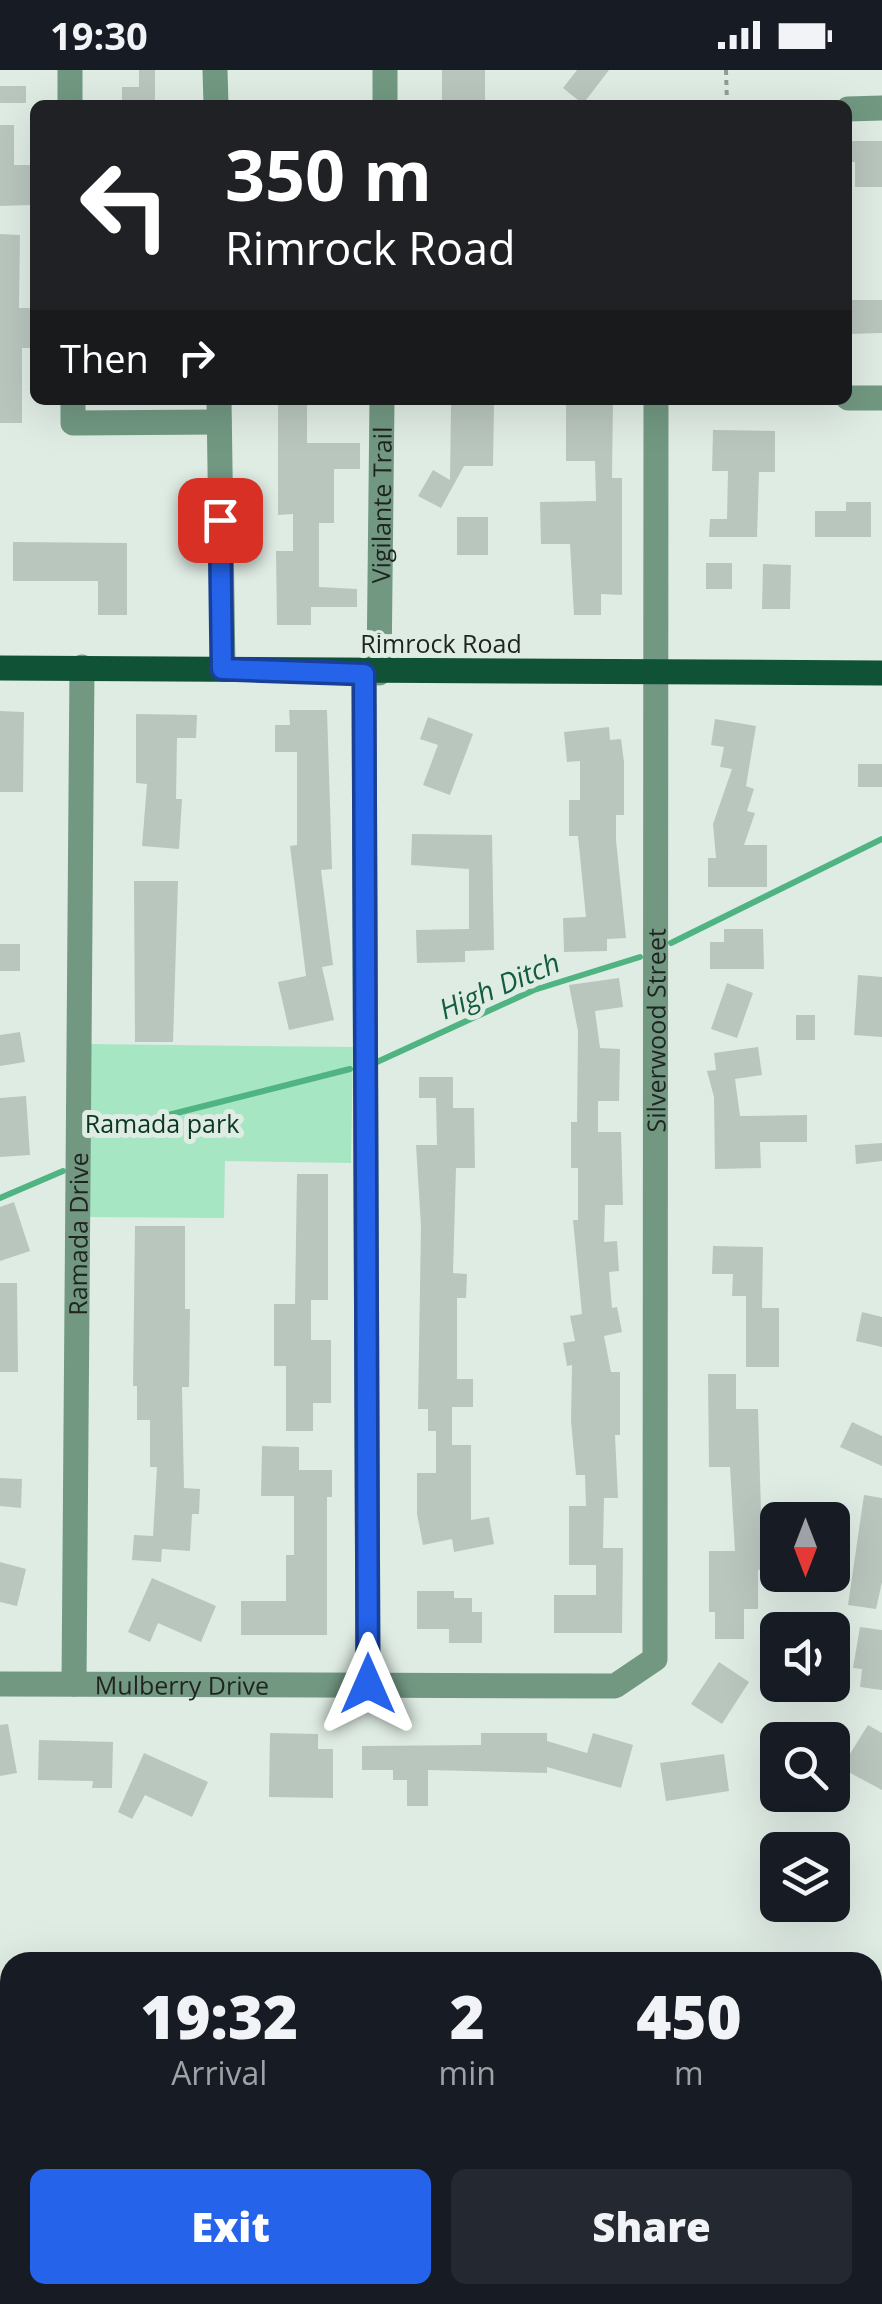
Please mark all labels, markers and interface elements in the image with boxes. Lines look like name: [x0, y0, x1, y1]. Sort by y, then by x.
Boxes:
text: 19:30: [50, 9, 148, 61]
text: 350 m: [225, 126, 432, 222]
icon: left: [60, 140, 190, 270]
text: Rimrock Road: [225, 217, 516, 278]
icon: right: [169, 330, 224, 385]
text: Then: [60, 332, 149, 384]
street label: Vigilante Trail: [363, 426, 399, 584]
pin: [178, 478, 263, 563]
icon: arrive: [193, 493, 248, 548]
street label: Rimrock Road: [360, 626, 522, 660]
street label: Silverwood Street: [638, 928, 673, 1132]
water label: High Ditch: [433, 943, 565, 1027]
park label: Ramada park: [85, 1106, 239, 1140]
street label: Ramada Drive: [60, 1152, 95, 1316]
north arrow: [760, 1502, 850, 1592]
map controls: [760, 1502, 850, 1922]
button: sound: [760, 1612, 850, 1702]
position arrow: [316, 1632, 420, 1736]
street label: Mulberry Drive: [95, 1667, 269, 1702]
button: search: [760, 1722, 850, 1812]
button: layers: [760, 1832, 850, 1922]
text: 19:32: [140, 1975, 298, 2057]
text: 2: [450, 1975, 485, 2057]
text: 450: [636, 1975, 742, 2057]
text: Arrival: [171, 2051, 267, 2094]
text: min: [439, 2051, 496, 2094]
text: m: [674, 2051, 704, 2094]
button: Exit: [30, 2169, 431, 2284]
button: Share: [451, 2169, 852, 2284]

